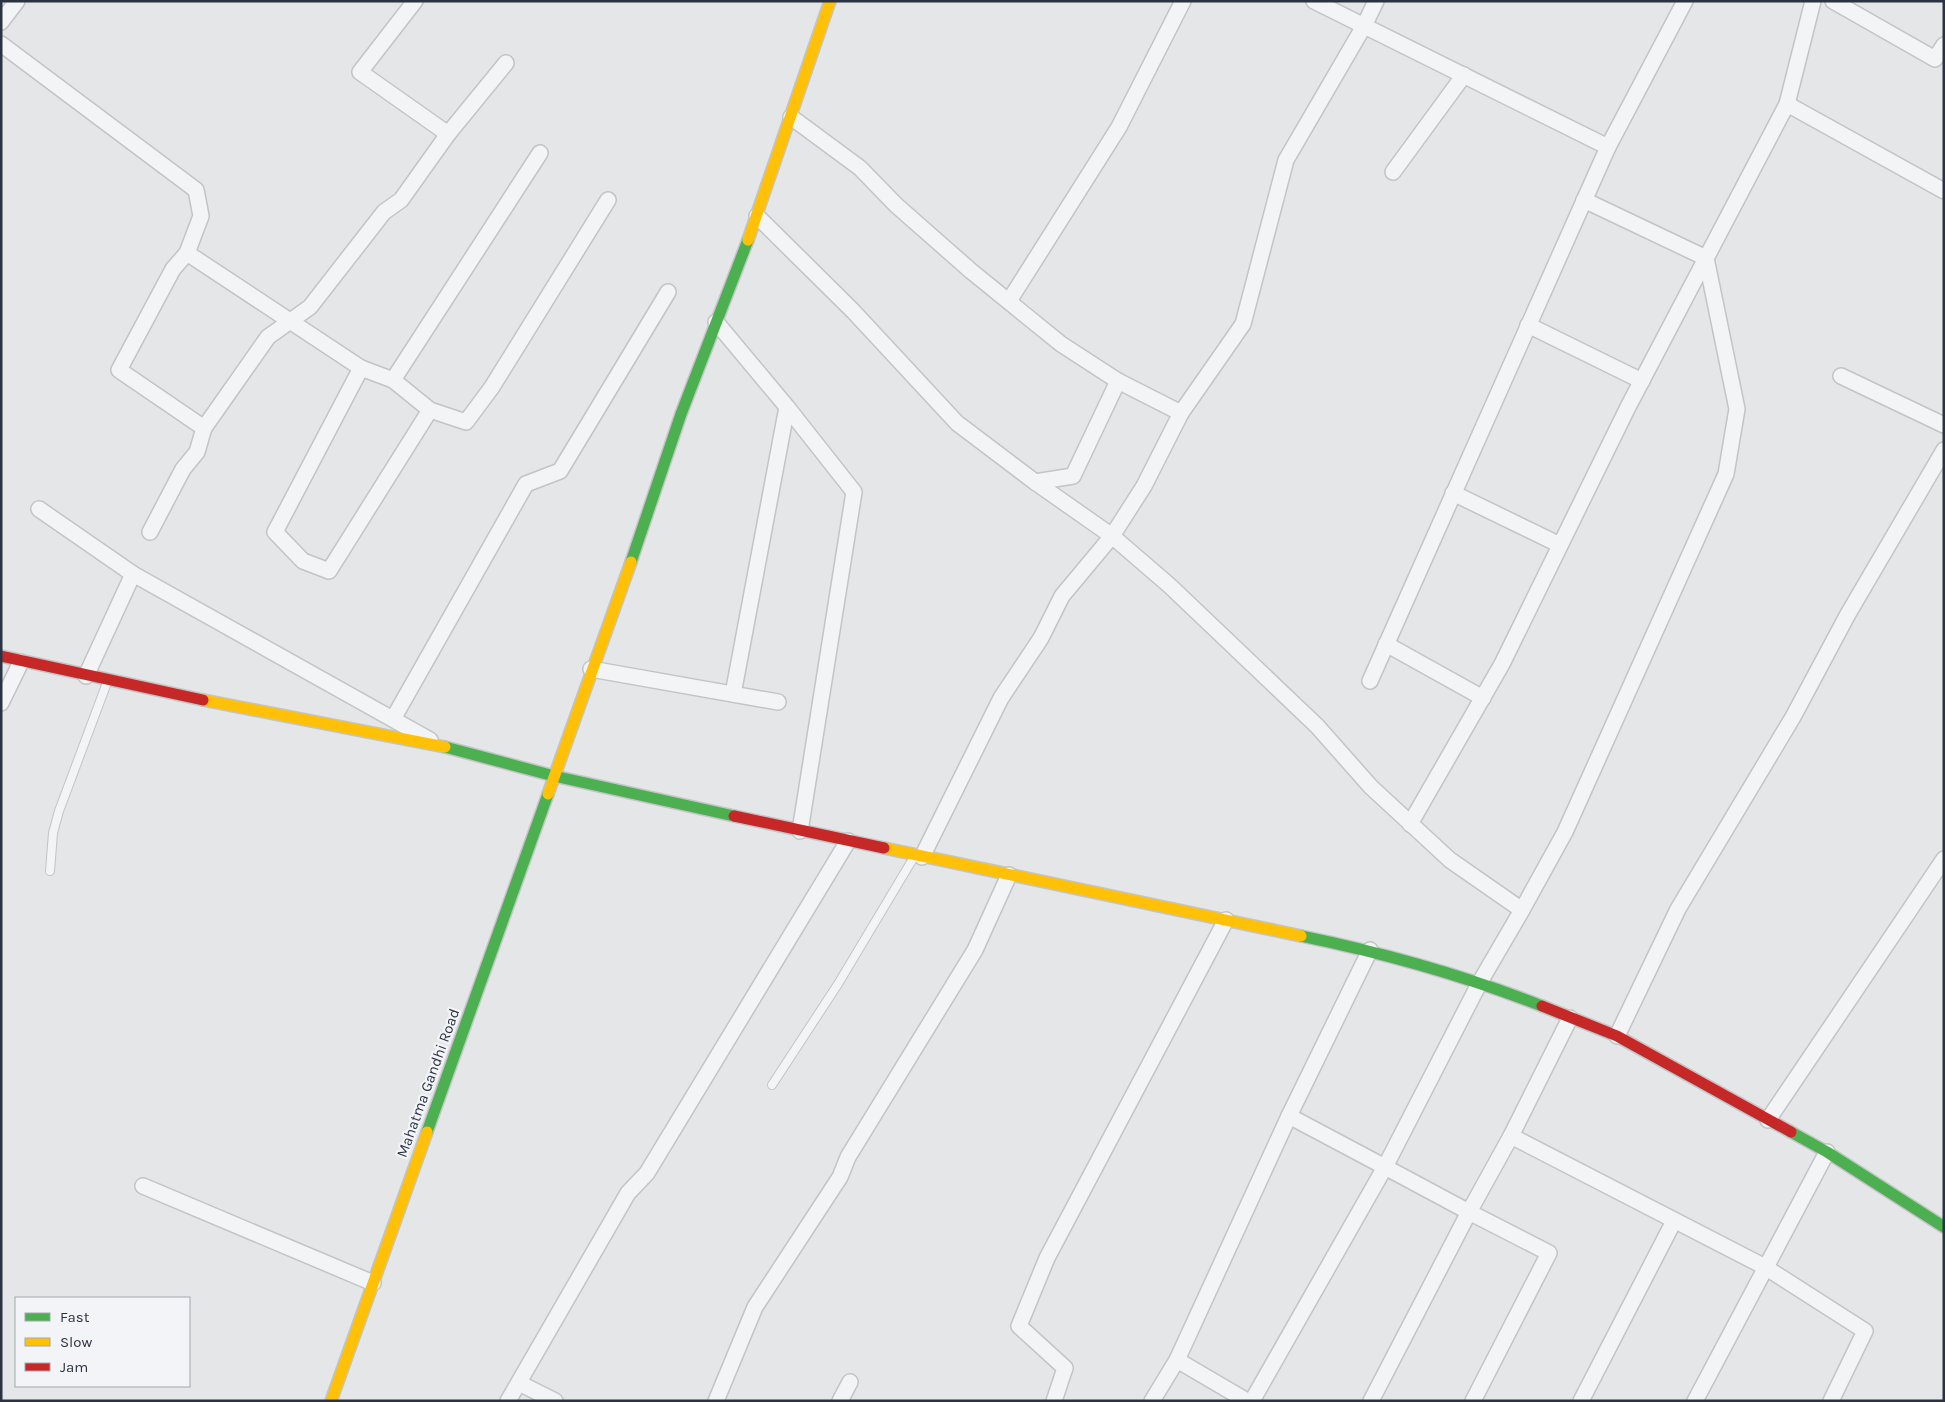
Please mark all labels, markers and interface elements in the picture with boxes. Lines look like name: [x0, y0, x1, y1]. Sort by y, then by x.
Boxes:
street label: Mahatma Gandhi Road: [393, 1006, 463, 1160]
legend: [15, 1297, 190, 1387]
text: Fast: [60, 1308, 90, 1326]
text: Slow: [60, 1333, 92, 1351]
text: Jam: [60, 1358, 88, 1376]

